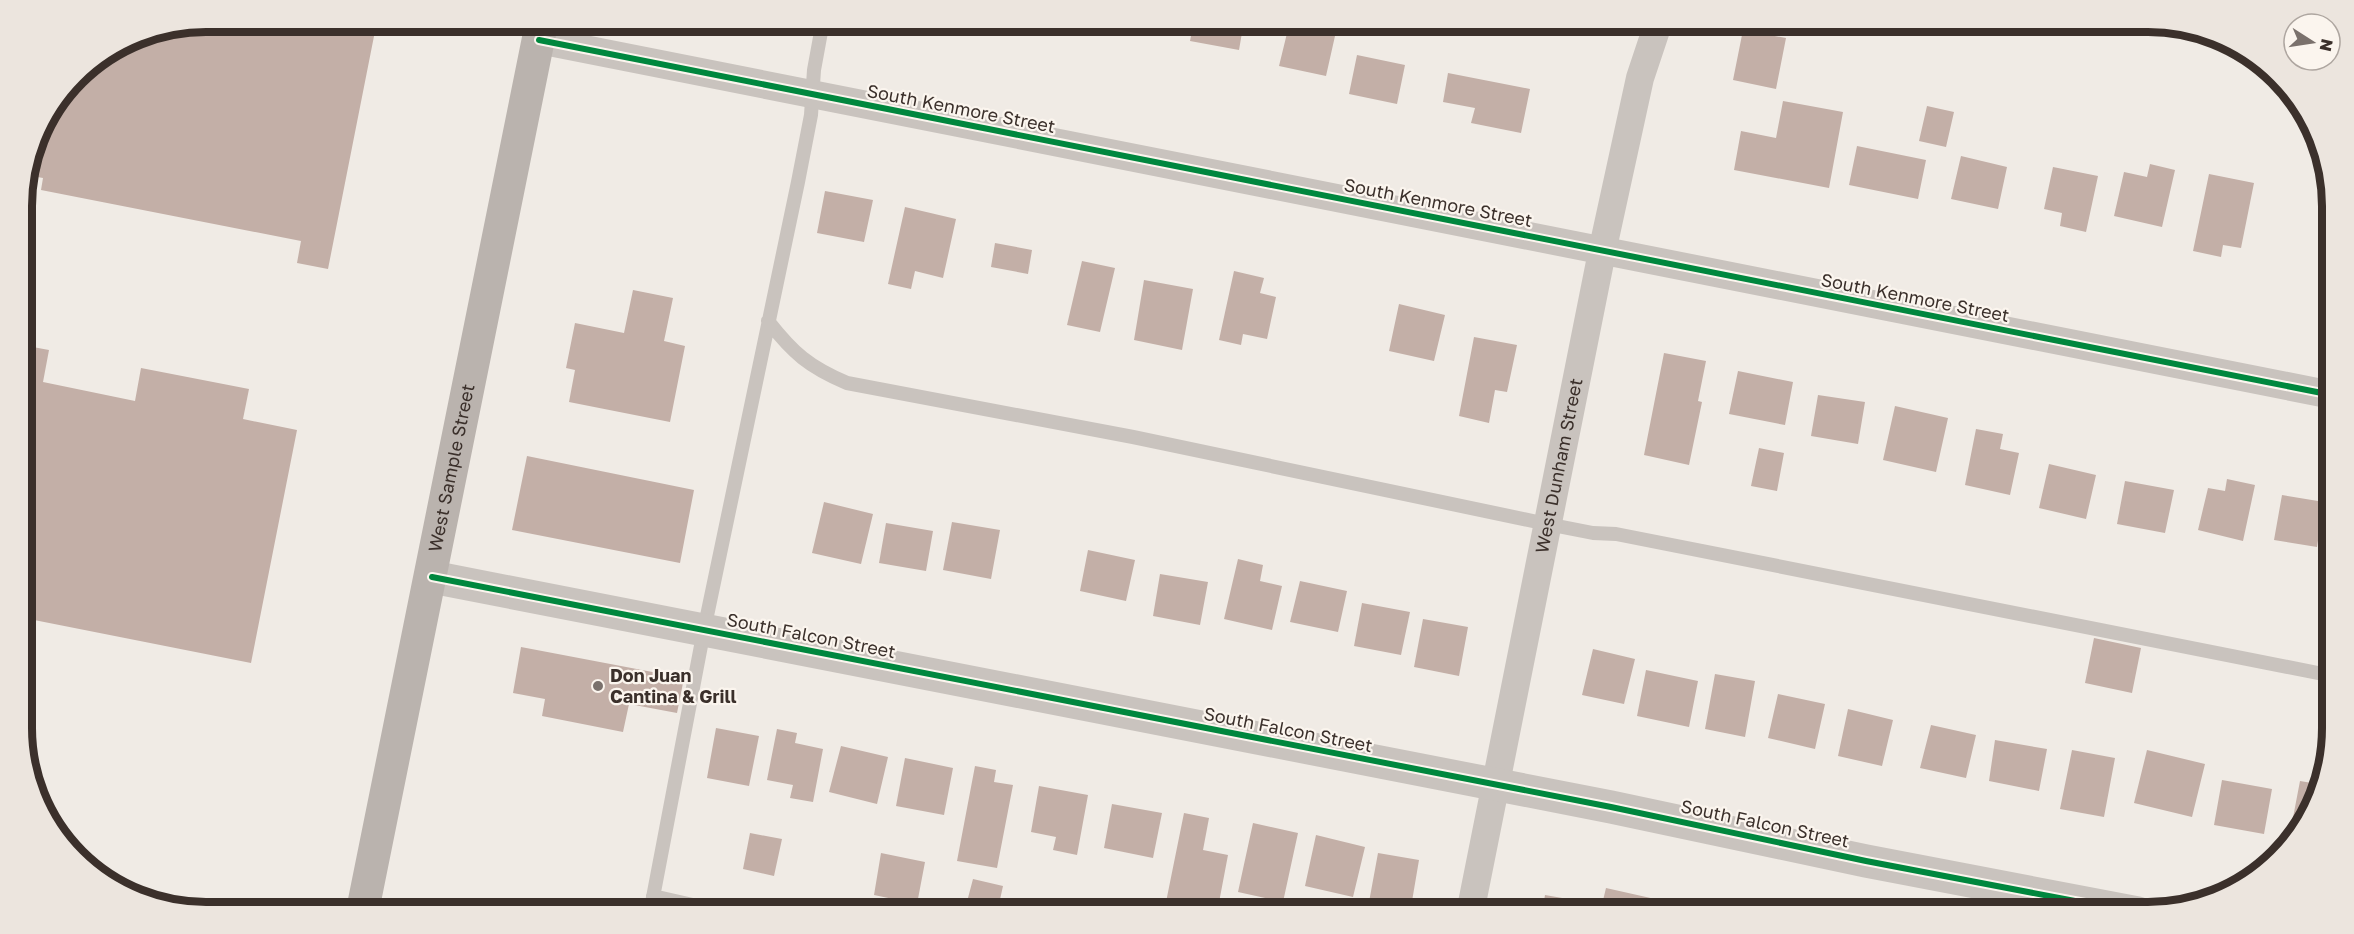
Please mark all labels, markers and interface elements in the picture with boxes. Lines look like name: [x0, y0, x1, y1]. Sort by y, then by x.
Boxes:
north arrow: [2282, 12, 2342, 72]
text: N: [2316, 37, 2338, 53]
street label: South Kenmore Street: [865, 79, 1057, 137]
street label: South Kenmore Street: [1342, 173, 1534, 231]
street label: South Kenmore Street: [1819, 268, 2011, 326]
street label: West Dunham Street: [1530, 376, 1587, 555]
street label: West Sample Street: [423, 382, 479, 554]
street label: South Falcon Street: [725, 608, 897, 662]
place label: Don Juan Cantina & Grill: [610, 664, 737, 707]
marker: Don Juan Cantina & Grill: [591, 679, 605, 693]
street label: South Falcon Street: [1202, 702, 1374, 756]
street label: South Falcon Street: [1679, 794, 1851, 852]

